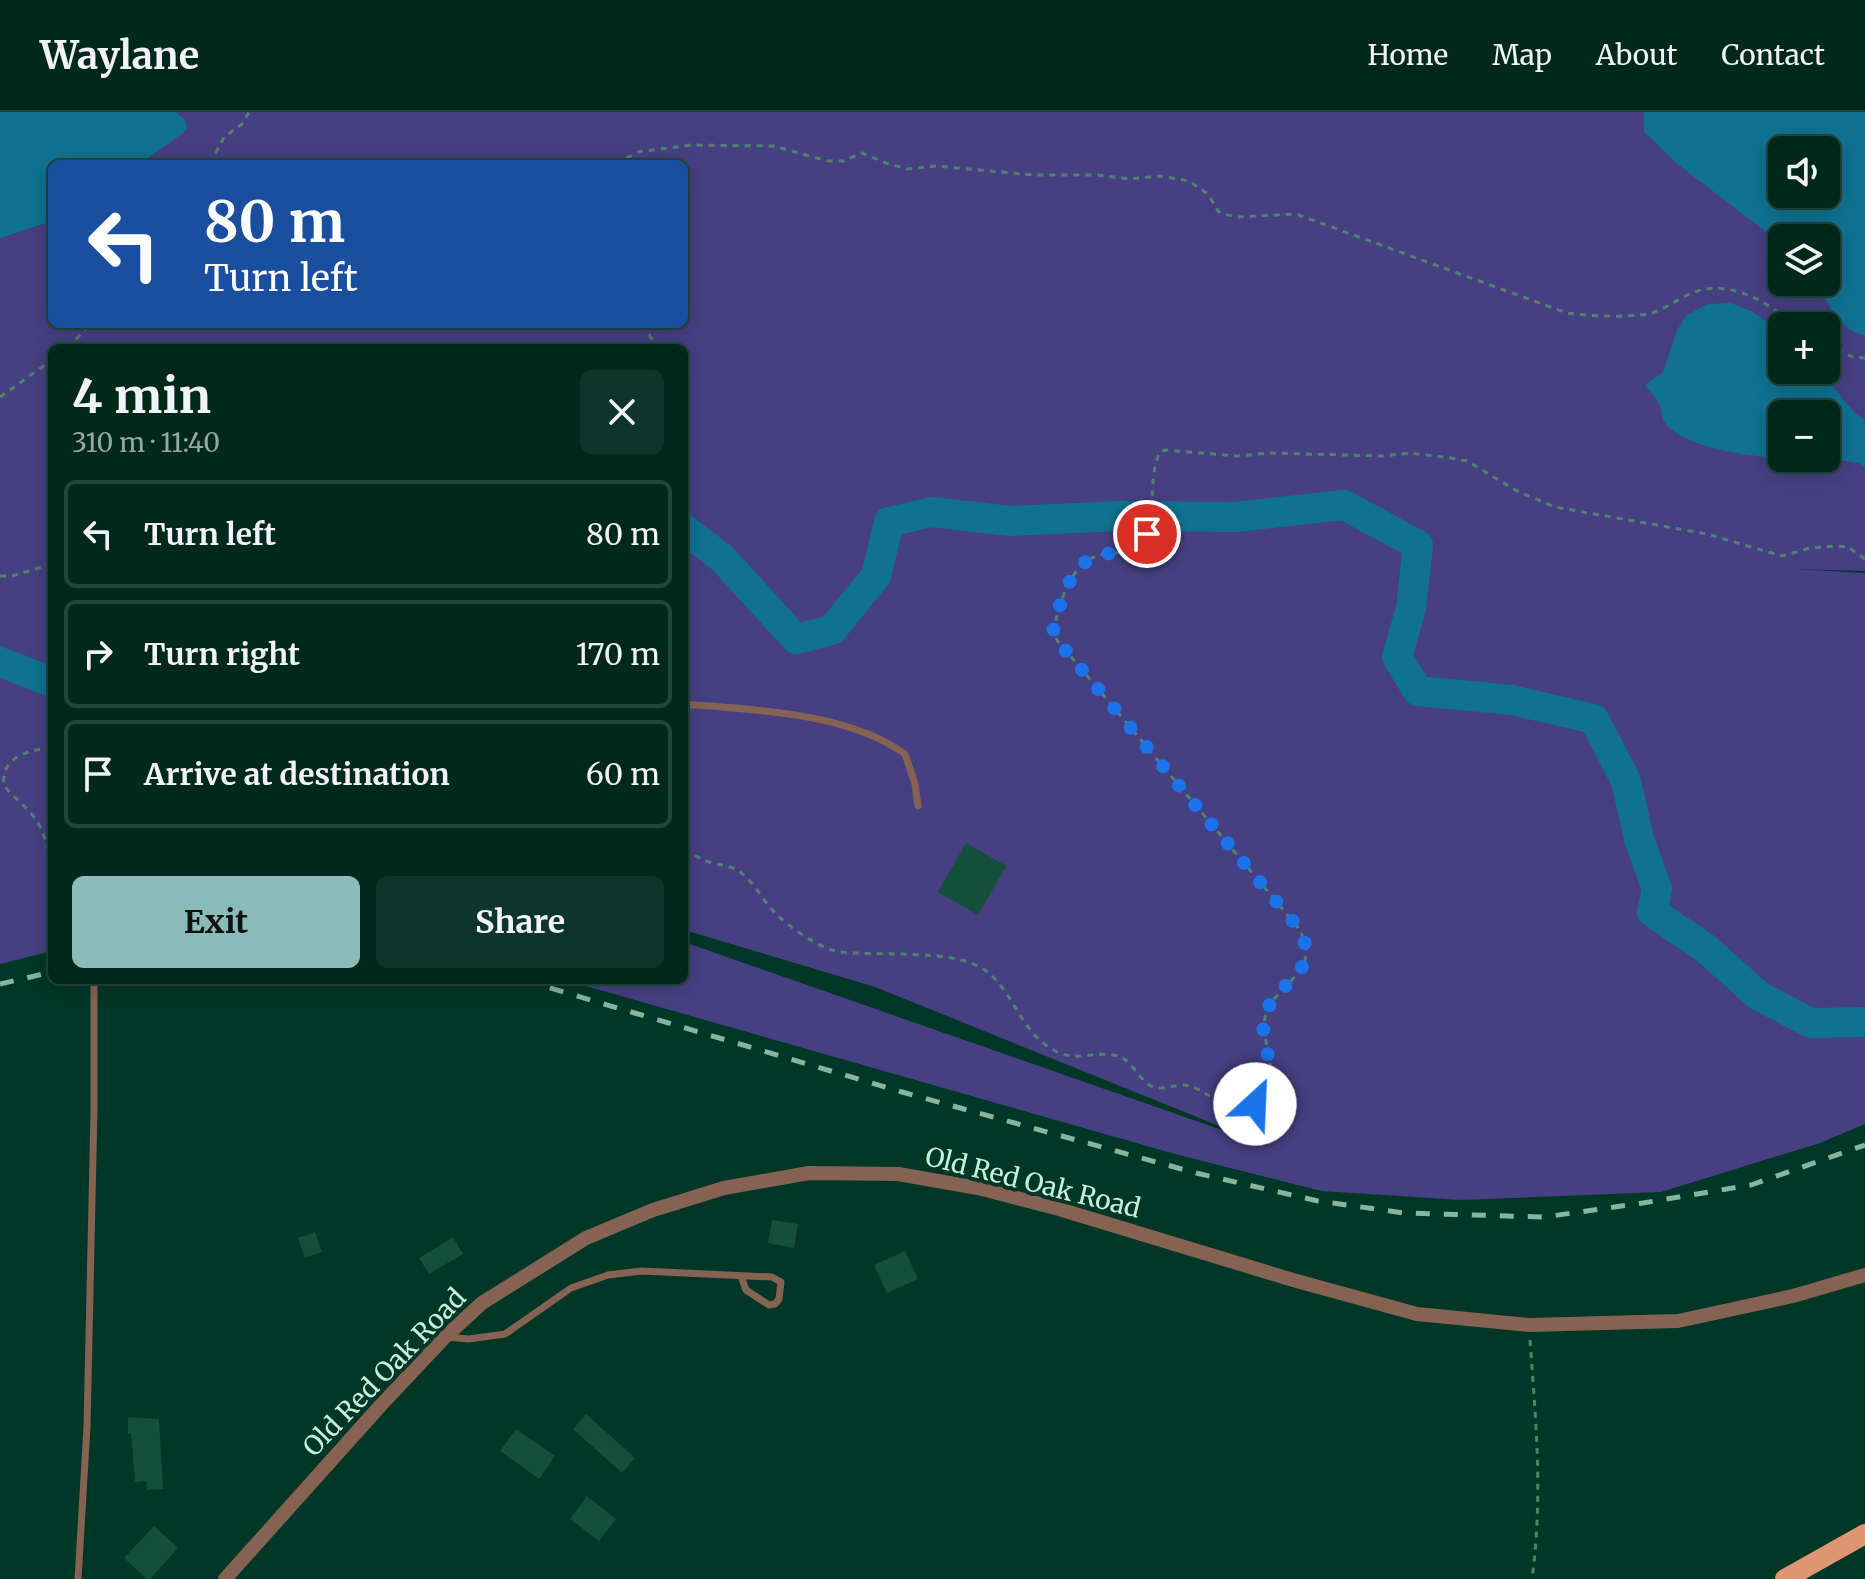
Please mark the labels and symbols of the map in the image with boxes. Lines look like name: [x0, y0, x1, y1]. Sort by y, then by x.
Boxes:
pin: [1113, 500, 1181, 568]
position arrow: [1213, 1062, 1297, 1146]
street label: Old Red Oak Road: [922, 1139, 1144, 1225]
street label: Old Red Oak Road: [296, 1281, 473, 1463]

